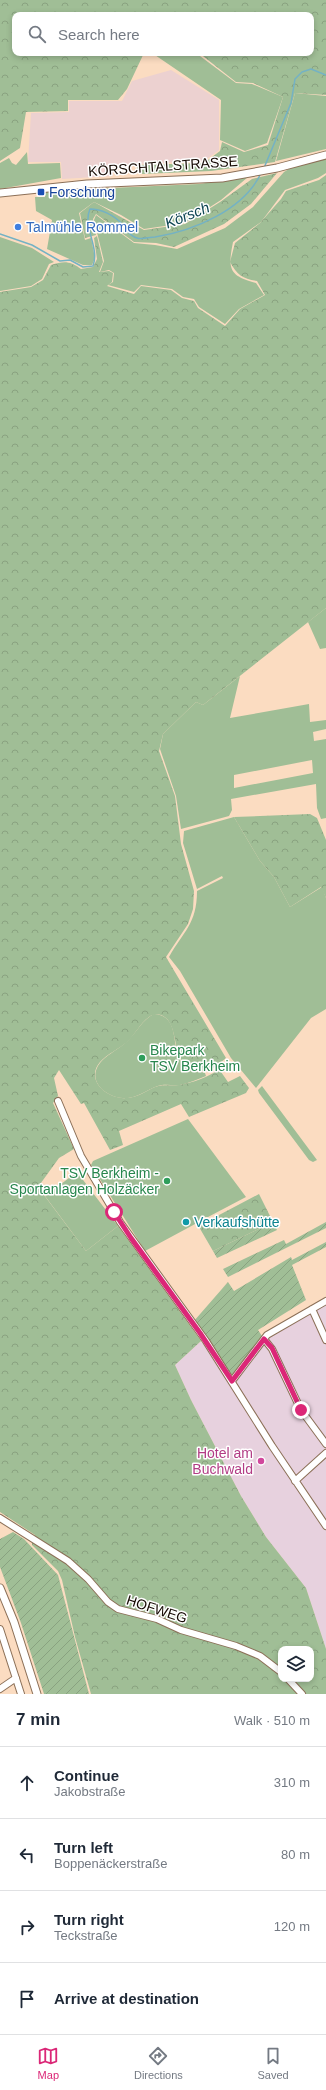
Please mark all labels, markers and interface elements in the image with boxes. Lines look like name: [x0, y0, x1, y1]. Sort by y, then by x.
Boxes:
search box: [12, 12, 314, 56]
icon: search: [26, 23, 48, 45]
text: Search here: [58, 26, 140, 43]
street label: KÖRSCHTALSTRASSE: [88, 152, 238, 179]
place label: Forschung: [49, 184, 115, 200]
marker: Forschung: [36, 187, 46, 197]
water label: Körsch: [162, 198, 212, 232]
place label: Talmühle Rommel: [26, 219, 138, 235]
marker: Talmühle Rommel: [13, 222, 23, 232]
place label: Bikepark TSV Berkheim: [150, 1042, 240, 1074]
marker: Bikepark TSV Berkheim: [137, 1053, 147, 1063]
place label: TSV Berkheim - Sportanlagen Holzäcker: [10, 1165, 159, 1197]
marker: TSV Berkheim - Sportanlagen Holzäcker: [162, 1176, 172, 1186]
route start: [105, 1203, 123, 1221]
place label: Verkaufshütte: [194, 1214, 280, 1230]
marker: Verkaufshütte: [181, 1217, 191, 1227]
route end: [292, 1401, 310, 1419]
place label: Hotel am Buchwald: [192, 1445, 253, 1477]
marker: Hotel am Buchwald: [256, 1456, 266, 1466]
street label: HOFWEG: [125, 1592, 189, 1626]
map controls: [278, 1646, 314, 1682]
button: layers: [278, 1646, 314, 1682]
text: 7 min: [16, 1710, 60, 1729]
text: Walk · 510 m: [234, 1713, 310, 1728]
text: Continue: [54, 1767, 119, 1784]
icon: ahead: [16, 1772, 38, 1794]
text: 310 m: [274, 1775, 310, 1790]
text: Jakobstraße: [54, 1784, 126, 1799]
text: Turn left: [54, 1839, 113, 1856]
icon: left: [16, 1844, 38, 1866]
text: 80 m: [281, 1847, 310, 1862]
text: Boppenäckerstraße: [54, 1856, 167, 1871]
text: Turn right: [54, 1911, 124, 1928]
icon: right: [16, 1916, 38, 1938]
text: 120 m: [274, 1919, 310, 1934]
text: Teckstraße: [54, 1928, 118, 1943]
icon: arrive: [16, 1988, 38, 2010]
text: Arrive at destination: [54, 1990, 199, 2007]
tab: Map: [37, 2045, 59, 2081]
tab: Directions: [134, 2045, 183, 2081]
tab: Saved: [257, 2045, 289, 2081]

